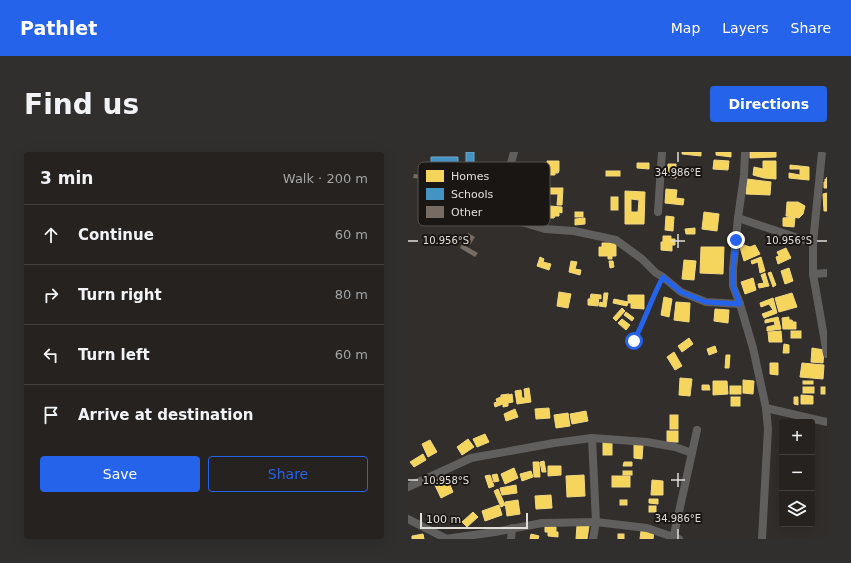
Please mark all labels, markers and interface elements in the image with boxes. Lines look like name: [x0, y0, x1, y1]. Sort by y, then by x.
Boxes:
text: Pathlet: [20, 17, 97, 39]
text: Map: [671, 20, 700, 36]
text: Layers: [722, 20, 769, 36]
text: Share: [791, 20, 831, 36]
button: Directions: [710, 86, 827, 122]
text: Find us: [24, 88, 139, 121]
legend: [418, 162, 550, 226]
text: 34.986°E: [655, 167, 701, 178]
text: 3 min: [40, 168, 93, 188]
text: Homes: [451, 170, 489, 183]
text: Walk · 200 m: [283, 171, 368, 186]
text: Schools: [451, 188, 494, 201]
text: Other: [451, 206, 483, 219]
icon: ahead: [40, 224, 62, 246]
text: Continue: [78, 226, 154, 244]
text: 60 m: [335, 227, 368, 242]
route end: [727, 231, 745, 249]
text: 10.956°S: [423, 235, 469, 246]
text: 10.956°S: [766, 235, 812, 246]
icon: right: [40, 284, 62, 306]
text: Turn right: [78, 286, 162, 304]
text: 80 m: [335, 287, 368, 302]
route start: [625, 332, 643, 350]
icon: left: [40, 344, 62, 366]
text: Turn left: [78, 346, 150, 364]
text: 60 m: [335, 347, 368, 362]
icon: arrive: [40, 404, 62, 426]
text: Arrive at destination: [78, 406, 253, 424]
map controls: [779, 419, 815, 527]
button: +: [779, 419, 815, 455]
button: −: [779, 455, 815, 491]
button: Save: [40, 456, 200, 492]
button: Share: [208, 456, 368, 492]
text: 10.958°S: [423, 475, 469, 486]
button: layers: [779, 491, 815, 527]
scale bar: [420, 511, 528, 530]
text: 100 m: [426, 513, 461, 526]
text: 34.986°E: [655, 513, 701, 524]

